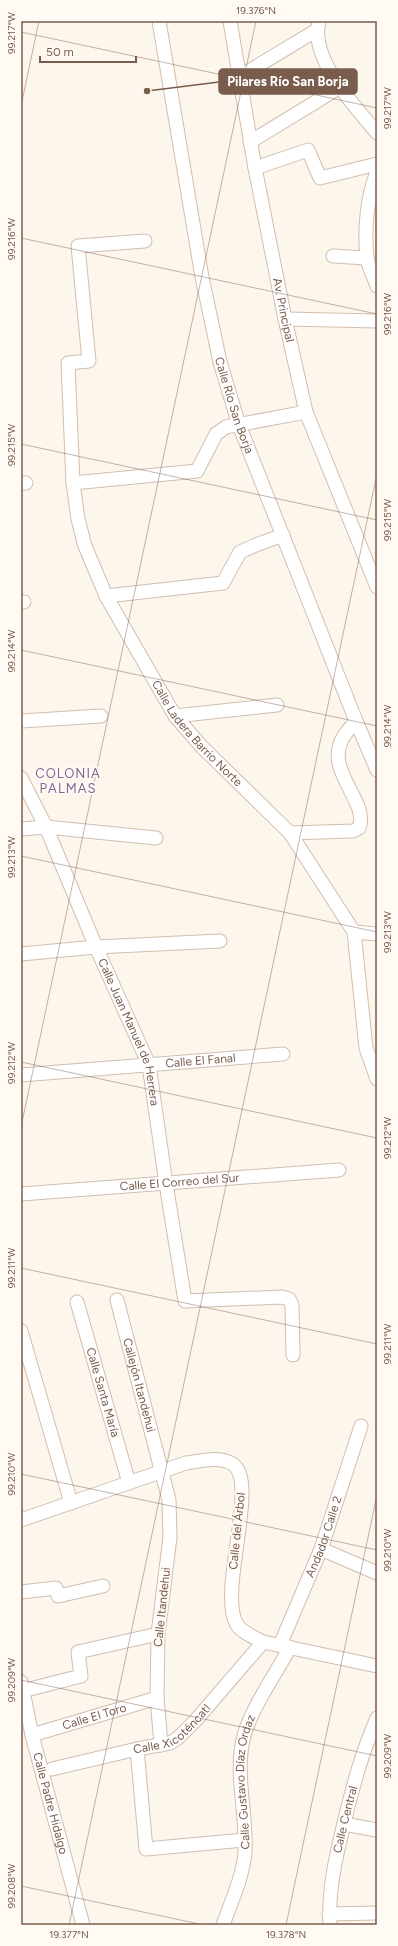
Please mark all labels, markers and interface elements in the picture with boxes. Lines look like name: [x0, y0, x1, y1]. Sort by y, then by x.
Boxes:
text: 19.376°N: [236, 4, 276, 17]
text: 99.217°W: [5, 12, 18, 54]
scale bar: [40, 38, 136, 64]
text: 50 m: [46, 45, 74, 59]
callout: Pilares Río San Borja: [219, 69, 357, 94]
text: Pilares Río San Borja: [227, 74, 349, 89]
text: 99.217°W: [381, 87, 394, 129]
text: 99.216°W: [5, 218, 18, 260]
street label: Av. Principal: [270, 277, 297, 344]
text: 99.216°W: [381, 293, 394, 335]
street label: Calle Río San Borja: [212, 356, 257, 456]
text: 99.215°W: [5, 424, 18, 466]
text: 99.215°W: [381, 499, 394, 541]
text: 99.214°W: [5, 629, 18, 672]
street label: Calle Ladera Barrio Norte: [149, 678, 245, 790]
text: 99.214°W: [381, 704, 394, 747]
district label: COLONIA PALMAS: [35, 766, 101, 796]
text: 99.213°W: [5, 836, 18, 878]
text: 99.213°W: [381, 911, 394, 953]
street label: Calle Juan Manuel de Herrera: [95, 956, 162, 1107]
text: 99.212°W: [5, 1042, 18, 1084]
street label: Calle El Fanal: [165, 1051, 236, 1070]
text: 99.212°W: [381, 1117, 394, 1159]
street label: Calle El Correo del Sur: [119, 1171, 240, 1194]
text: 99.211°W: [5, 1247, 18, 1288]
text: 99.211°W: [381, 1323, 394, 1364]
street label: Callejón Itandehui: [120, 1337, 158, 1434]
street label: Calle Santa María: [83, 1346, 122, 1439]
text: 99.210°W: [5, 1452, 18, 1495]
street label: Calle del Árbol: [226, 1492, 248, 1570]
street label: Andador Calle 2: [303, 1494, 345, 1579]
text: 99.210°W: [381, 1528, 394, 1571]
street label: Calle Itandehui: [151, 1567, 173, 1647]
text: 99.209°W: [5, 1657, 18, 1702]
street label: Calle El Toro: [61, 1700, 128, 1733]
street label: Calle Xicoténcatl: [132, 1701, 213, 1757]
street label: Calle Gustavo Díaz Ordaz: [233, 1712, 258, 1850]
text: 99.209°W: [381, 1733, 394, 1778]
street label: Calle Padre Hidalgo: [30, 1751, 71, 1856]
street label: Calle Central: [330, 1784, 360, 1855]
text: 99.208°W: [5, 1863, 18, 1908]
text: 19.377°N: [49, 1928, 89, 1941]
text: 19.378°N: [266, 1928, 306, 1941]

